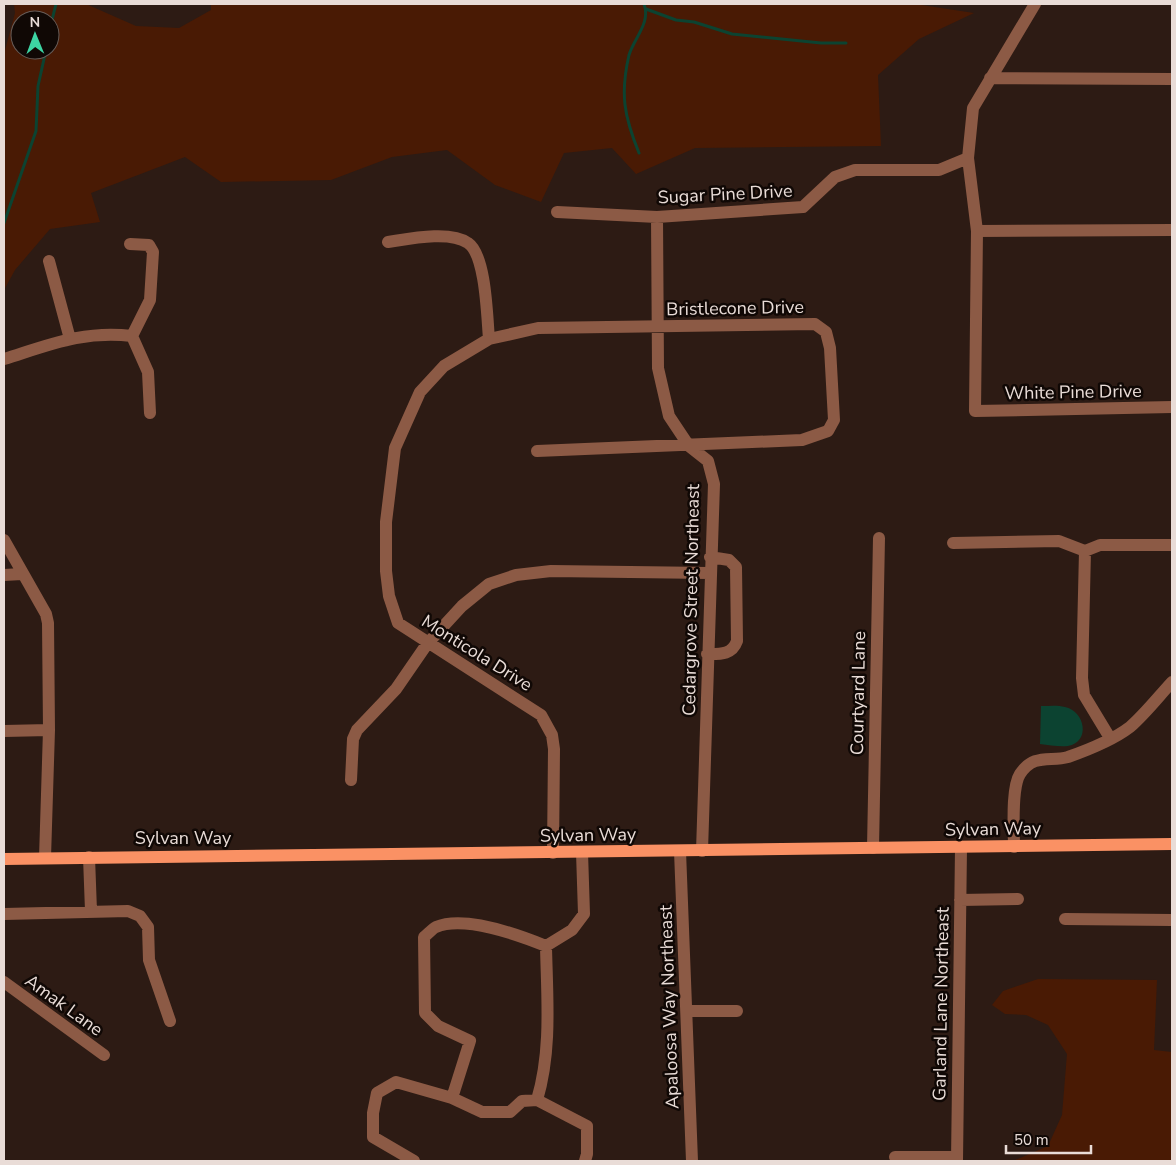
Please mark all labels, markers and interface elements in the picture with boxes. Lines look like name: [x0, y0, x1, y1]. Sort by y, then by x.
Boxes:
north arrow: [10, 10, 60, 60]
text: N: [29, 13, 40, 32]
street label: Sugar Pine Drive: [657, 178, 793, 210]
street label: Bristlecone Drive: [666, 295, 804, 321]
street label: White Pine Drive: [1004, 379, 1142, 405]
street label: Cedargrove Street Northeast: [677, 483, 705, 716]
street label: Monticola Drive: [417, 609, 537, 697]
street label: Courtyard Lane: [845, 631, 871, 755]
street label: Sylvan Way: [945, 816, 1042, 842]
street label: Sylvan Way: [540, 822, 637, 848]
street label: Sylvan Way: [135, 826, 232, 850]
street label: Apaloosa Way Northeast: [653, 904, 685, 1109]
street label: Garland Lane Northeast: [927, 906, 955, 1101]
street label: Amak Lane: [20, 969, 108, 1041]
scale bar: [1006, 1122, 1091, 1154]
text: 50 m: [1014, 1130, 1049, 1150]

